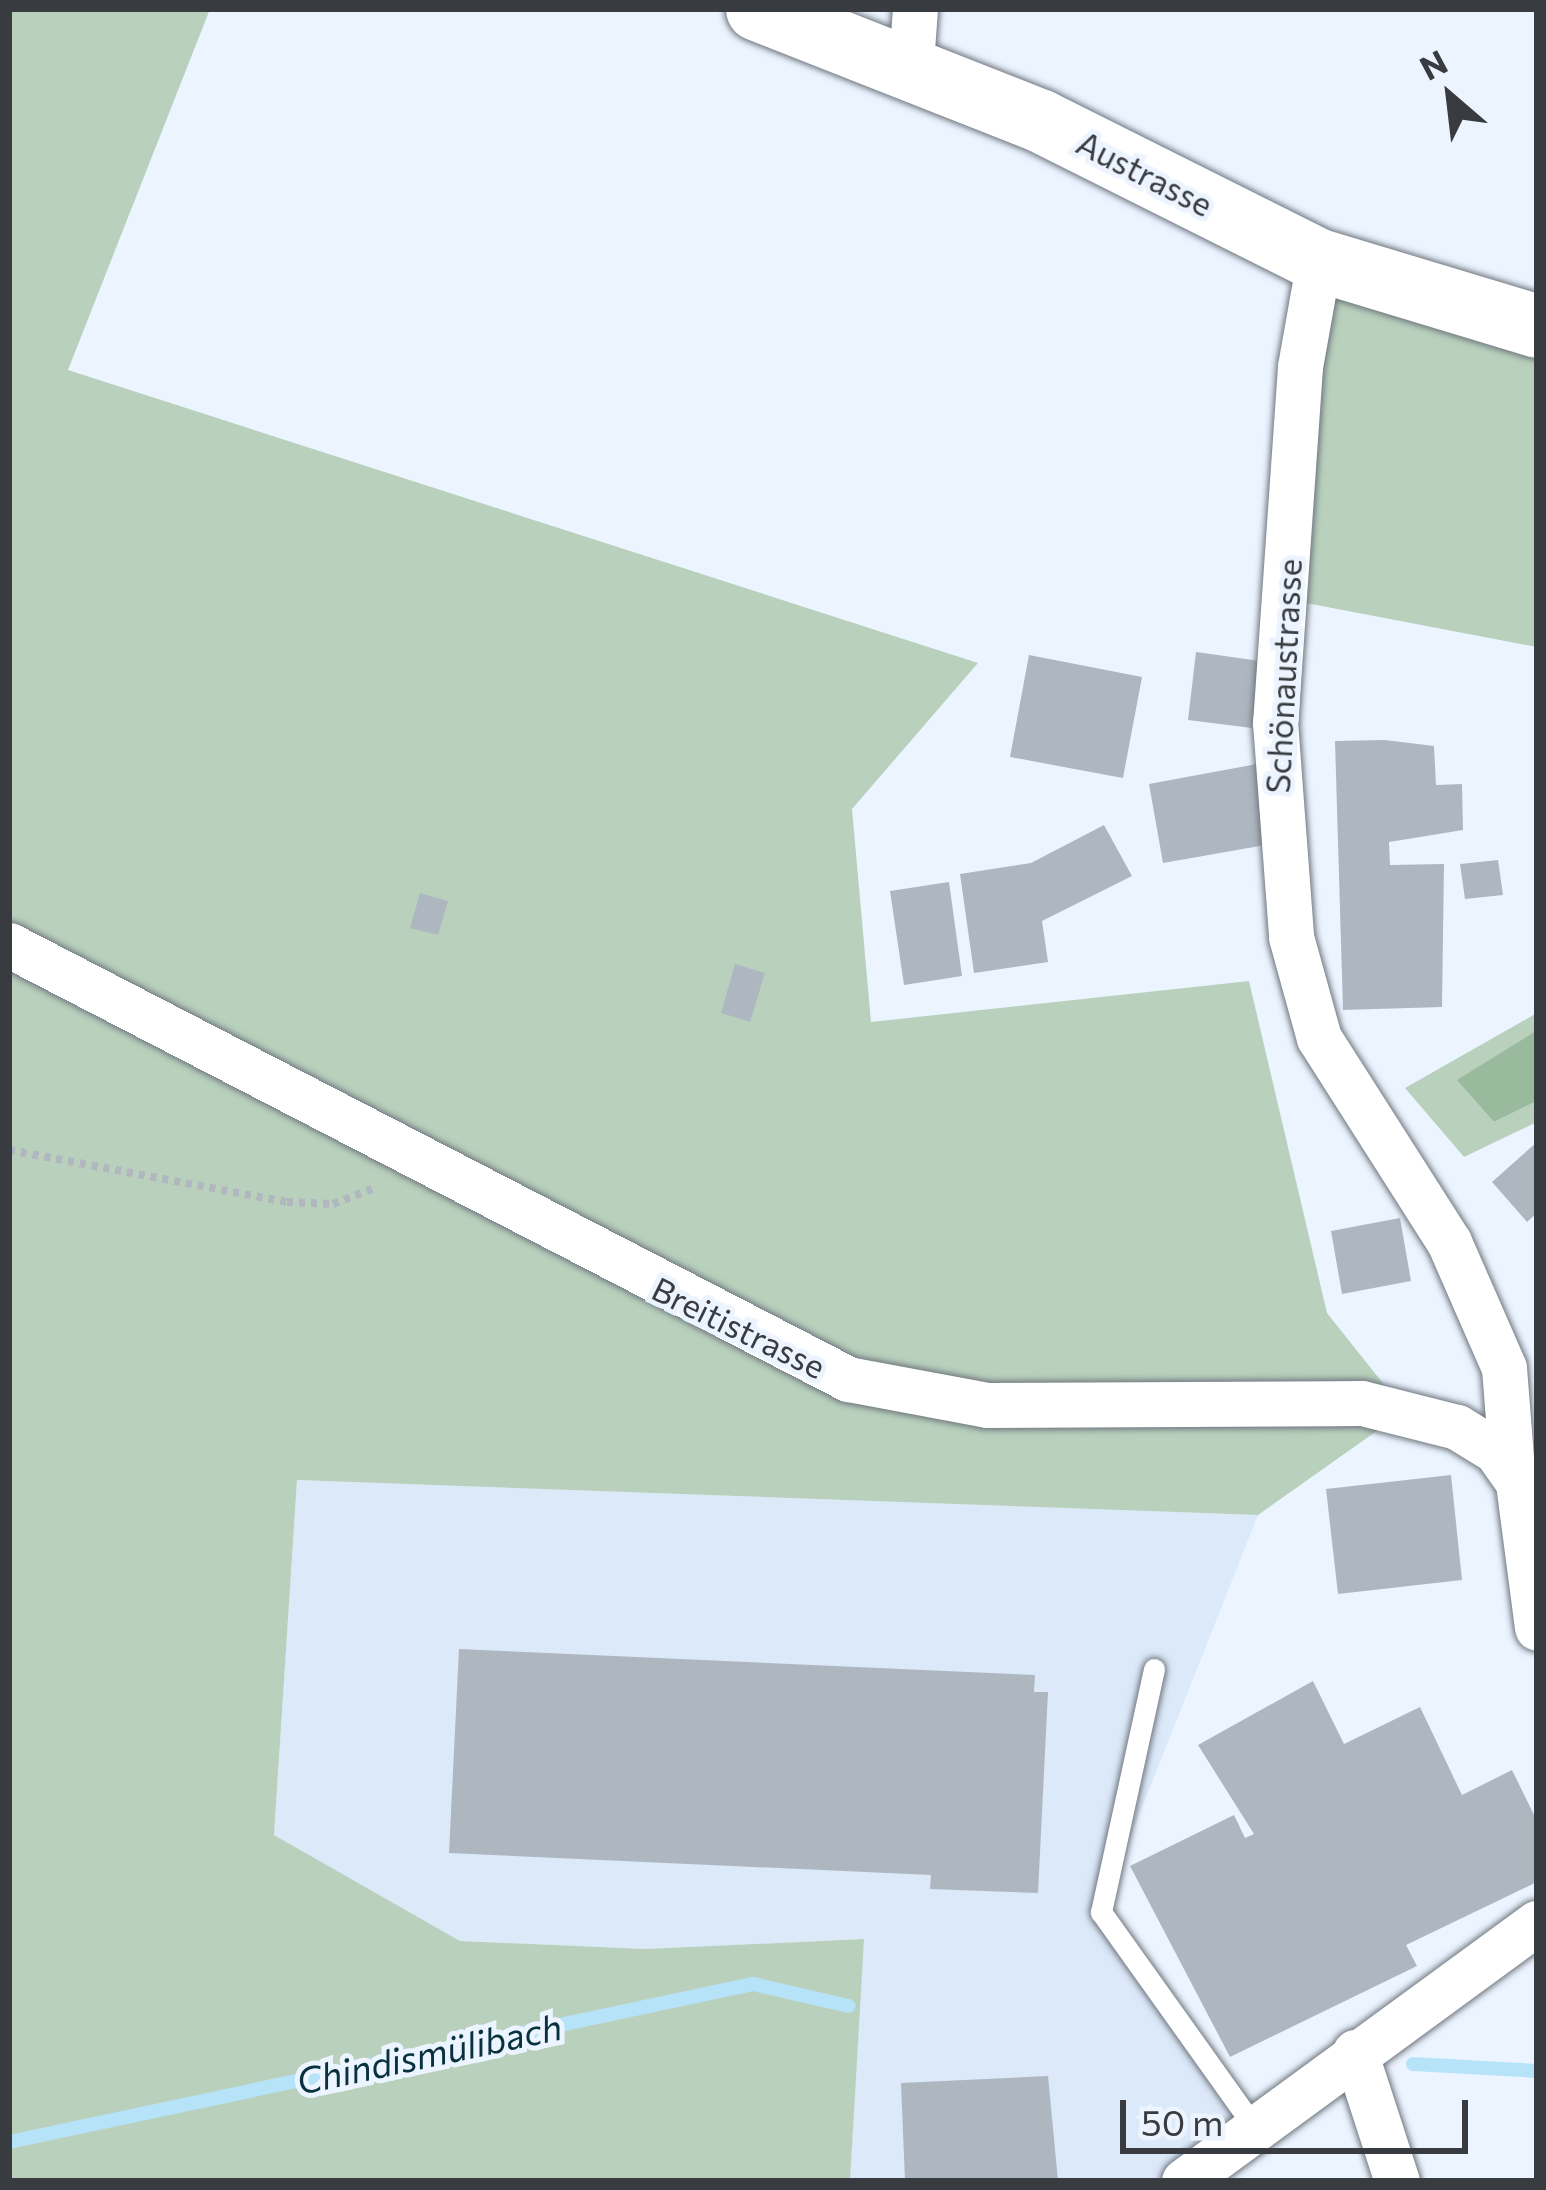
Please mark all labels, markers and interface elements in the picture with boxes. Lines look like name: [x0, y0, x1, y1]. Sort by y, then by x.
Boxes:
north arrow: [1390, 36, 1510, 156]
text: N: [1412, 40, 1453, 88]
street label: Austrasse: [1071, 122, 1219, 224]
street label: Schönaustrasse: [1257, 558, 1309, 794]
street label: Breitistrasse: [646, 1268, 832, 1386]
water label: Chindismülibach: [292, 2004, 566, 2102]
scale bar: [1126, 2076, 1474, 2150]
text: 50 m: [1141, 2099, 1223, 2143]

